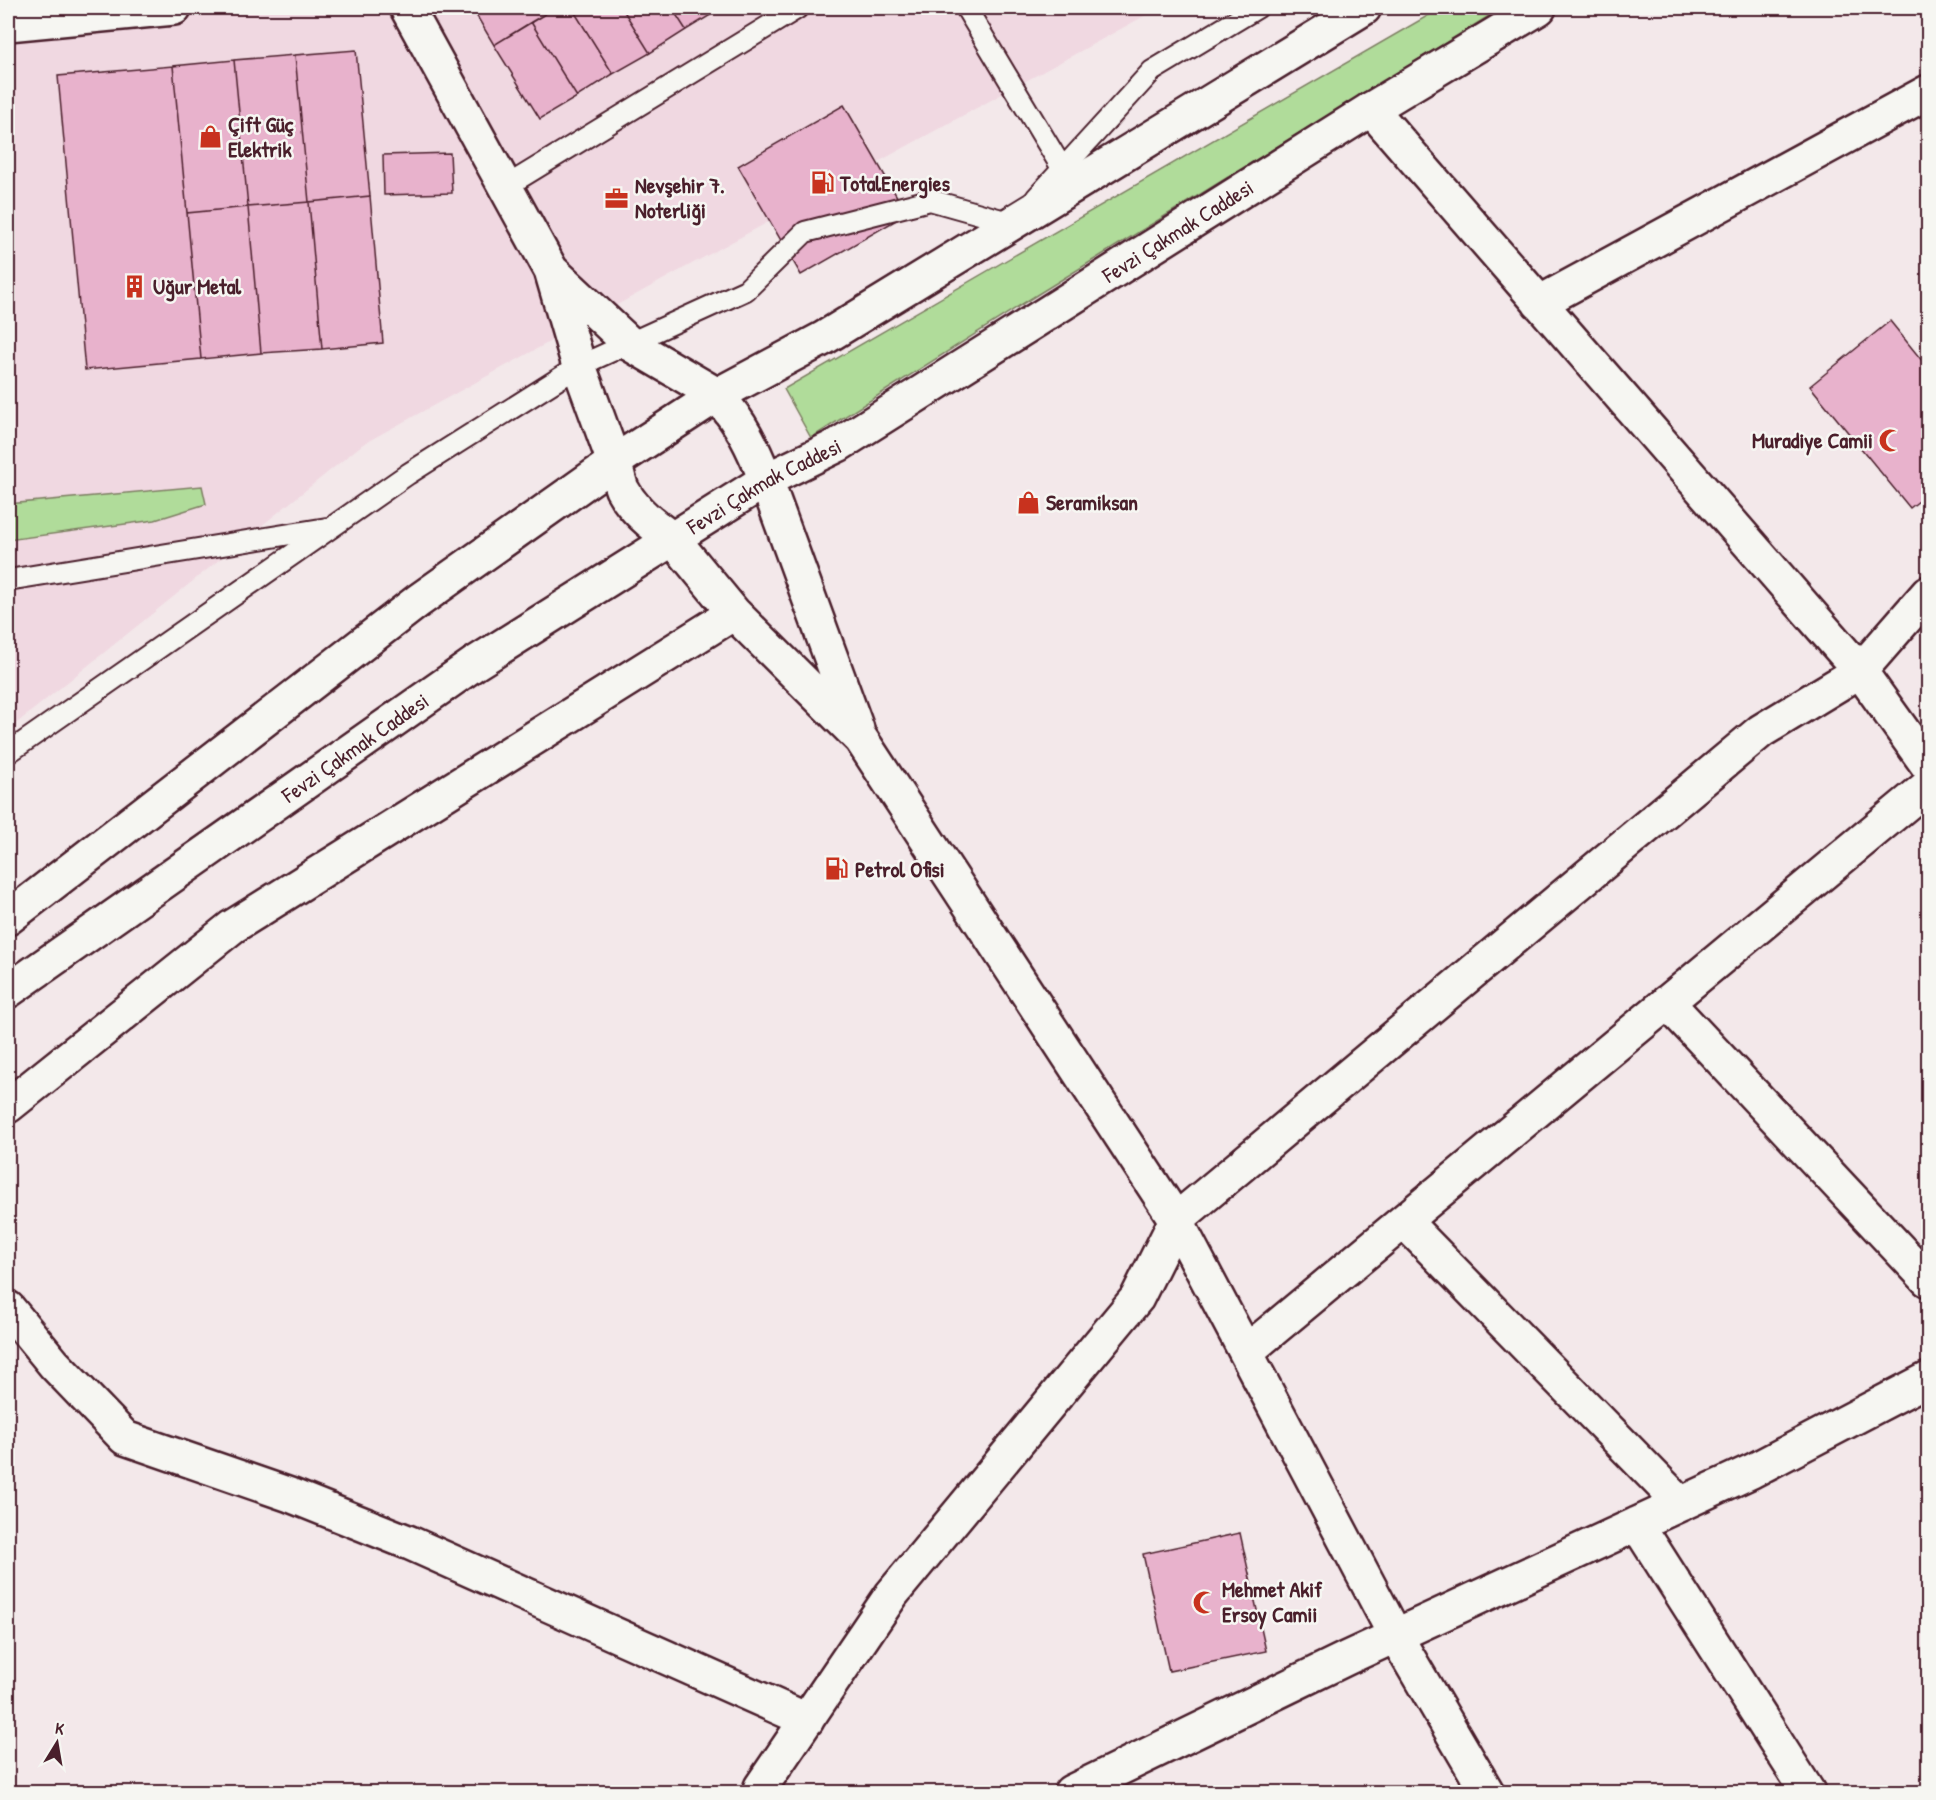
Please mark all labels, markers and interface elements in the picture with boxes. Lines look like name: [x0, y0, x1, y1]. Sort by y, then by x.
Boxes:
place label: Çift Güç Elektrik: [228, 109, 294, 164]
shop icon: Çift Güç Elektrik: [197, 124, 223, 150]
place label: TotalEnergies: [839, 168, 951, 199]
place label: Nevşehir 7. Noterliği: [635, 170, 725, 226]
fuel station icon: TotalEnergies: [809, 170, 835, 196]
street label: Fevzi Çakmak Caddesi: [1096, 172, 1259, 290]
office icon: Nevşehir 7. Noterliği: [604, 185, 630, 211]
place label: Uğur Metal: [153, 271, 242, 302]
building icon: Uğur Metal: [122, 273, 148, 299]
place label: Muradiye Camii: [1752, 425, 1873, 456]
mosque icon: Muradiye Camii: [1878, 427, 1904, 453]
street label: Fevzi Çakmak Caddesi: [680, 431, 846, 542]
place label: Seramiksan: [1046, 487, 1138, 517]
shop icon: Seramiksan: [1015, 489, 1041, 515]
street label: Fevzi Çakmak Caddesi: [275, 686, 434, 810]
place label: Petrol Ofisi: [855, 854, 945, 884]
fuel station icon: Petrol Ofisi: [824, 856, 850, 882]
place label: Mehmet Akif Ersoy Camii: [1222, 1574, 1323, 1630]
mosque icon: Mehmet Akif Ersoy Camii: [1191, 1589, 1217, 1615]
north arrow: [27, 1713, 87, 1773]
text: K: [54, 1717, 67, 1740]

